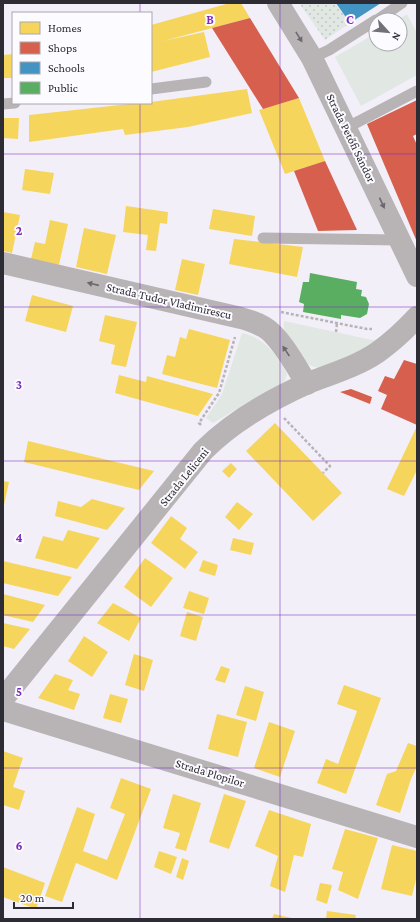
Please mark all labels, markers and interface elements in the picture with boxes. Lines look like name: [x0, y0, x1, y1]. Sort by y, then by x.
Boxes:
legend: [12, 12, 152, 104]
text: B: [206, 12, 214, 27]
text: C: [346, 12, 354, 27]
north arrow: [368, 12, 408, 52]
text: Homes: [48, 21, 82, 35]
text: N: [390, 30, 404, 43]
one-way arrow: [295, 32, 303, 42]
text: Shops: [48, 41, 77, 55]
text: Schools: [48, 61, 85, 75]
text: Public: [48, 81, 78, 95]
street label: Strada Petőfi Sándor: [323, 91, 379, 185]
one-way arrow: [379, 198, 385, 209]
text: 2: [16, 223, 23, 238]
street label: Strada Tudor Vladimirescu: [105, 280, 234, 322]
one-way arrow: [87, 281, 99, 287]
one-way arrow: [282, 346, 290, 356]
text: 3: [16, 377, 22, 392]
street label: Strada Leliceni: [156, 445, 212, 509]
text: 4: [15, 530, 23, 545]
text: 5: [16, 684, 22, 699]
street label: Strada Plopilor: [174, 756, 247, 790]
text: 6: [15, 838, 23, 853]
scale bar: [14, 884, 73, 910]
text: 20 m: [20, 891, 45, 905]

